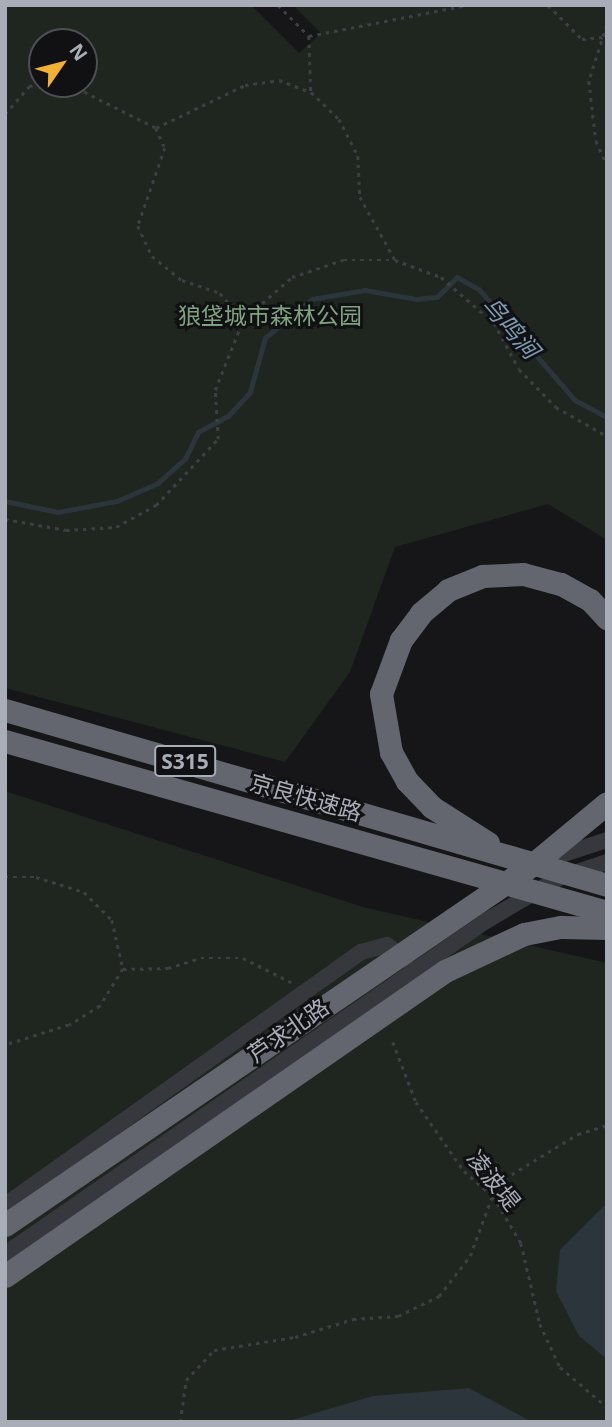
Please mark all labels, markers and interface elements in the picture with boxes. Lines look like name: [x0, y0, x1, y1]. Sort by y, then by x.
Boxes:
north arrow: [28, 28, 98, 98]
text: N: [63, 38, 94, 66]
water label: 鸟鸣涧: [477, 290, 545, 364]
park label: 狼垡城市森林公园: [178, 301, 362, 329]
road number: S315: [154, 744, 216, 778]
street label: 京良快速路: [247, 768, 365, 826]
street label: 芦求北路: [242, 992, 334, 1068]
street label: 凌波堤: [462, 1145, 526, 1215]

